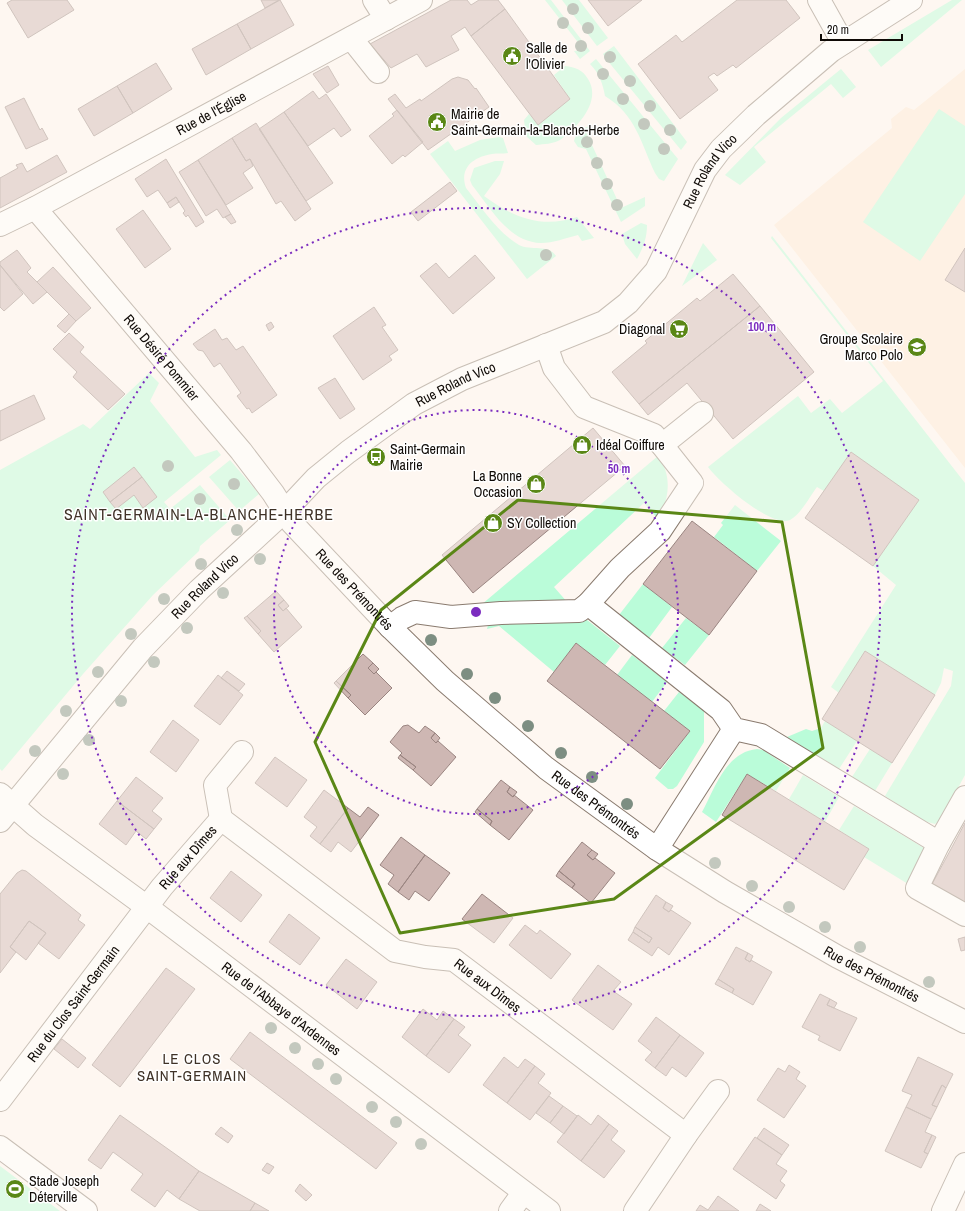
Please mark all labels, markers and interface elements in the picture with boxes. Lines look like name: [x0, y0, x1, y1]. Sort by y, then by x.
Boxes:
scale bar: [821, 16, 902, 42]
text: 20 m: [827, 22, 849, 38]
place label: Salle de l'Olivier: [526, 39, 567, 73]
public building icon: Salle de l'Olivier: [501, 45, 523, 67]
street label: Rue de l'Église: [173, 87, 249, 139]
place label: Mairie de Saint-Germain-la-Blanche-Herbe: [451, 105, 619, 139]
public building icon: Mairie de Saint-Germain-la-Blanche-Herbe: [426, 111, 448, 133]
street label: Rue Roland Vico: [679, 130, 741, 212]
street label: Rue Désiré Pommier: [120, 311, 204, 405]
supermarket icon: Diagonal: [668, 318, 690, 340]
text: 100 m: [748, 319, 776, 335]
place label: Diagonal: [619, 320, 665, 338]
place label: Groupe Scolaire Marco Polo: [819, 330, 903, 364]
school or university icon: Groupe Scolaire Marco Polo: [906, 336, 928, 358]
street label: Rue Roland Vico: [412, 358, 498, 411]
shop icon: Idéal Coiffure: [571, 434, 593, 456]
place label: Idéal Coiffure: [596, 436, 665, 454]
place label: Saint-Germain Mairie: [390, 440, 465, 474]
bus stop icon: Saint-Germain Mairie: [365, 446, 387, 468]
text: 50 m: [608, 461, 630, 477]
place label: La Bonne Occasion: [473, 467, 522, 501]
shop icon: La Bonne Occasion: [525, 473, 547, 495]
district label: SAINT-GERMAIN-LA-BLANCHE-HERBE: [64, 503, 334, 525]
shop icon: SY Collection: [482, 512, 504, 534]
place label: SY Collection: [507, 514, 576, 532]
street label: Rue des Prémontrés: [312, 545, 397, 634]
street label: Rue Roland Vico: [167, 549, 242, 622]
centre of rings: [469, 605, 483, 619]
street label: Rue des Prémontrés: [548, 766, 644, 843]
street label: Rue aux Dîmes: [155, 821, 221, 893]
street label: Rue du Clos Saint-Germain: [23, 942, 123, 1066]
street label: Rue des Prémontrés: [820, 942, 923, 1006]
street label: Rue aux Dîmes: [451, 954, 525, 1017]
street label: Rue de l'Abbaye d'Ardennes: [218, 958, 345, 1060]
district label: LE CLOS SAINT-GERMAIN: [137, 1048, 247, 1086]
place label: Stade Joseph Déterville: [29, 1172, 99, 1206]
sports icon: Stade Joseph Déterville: [4, 1178, 26, 1200]

